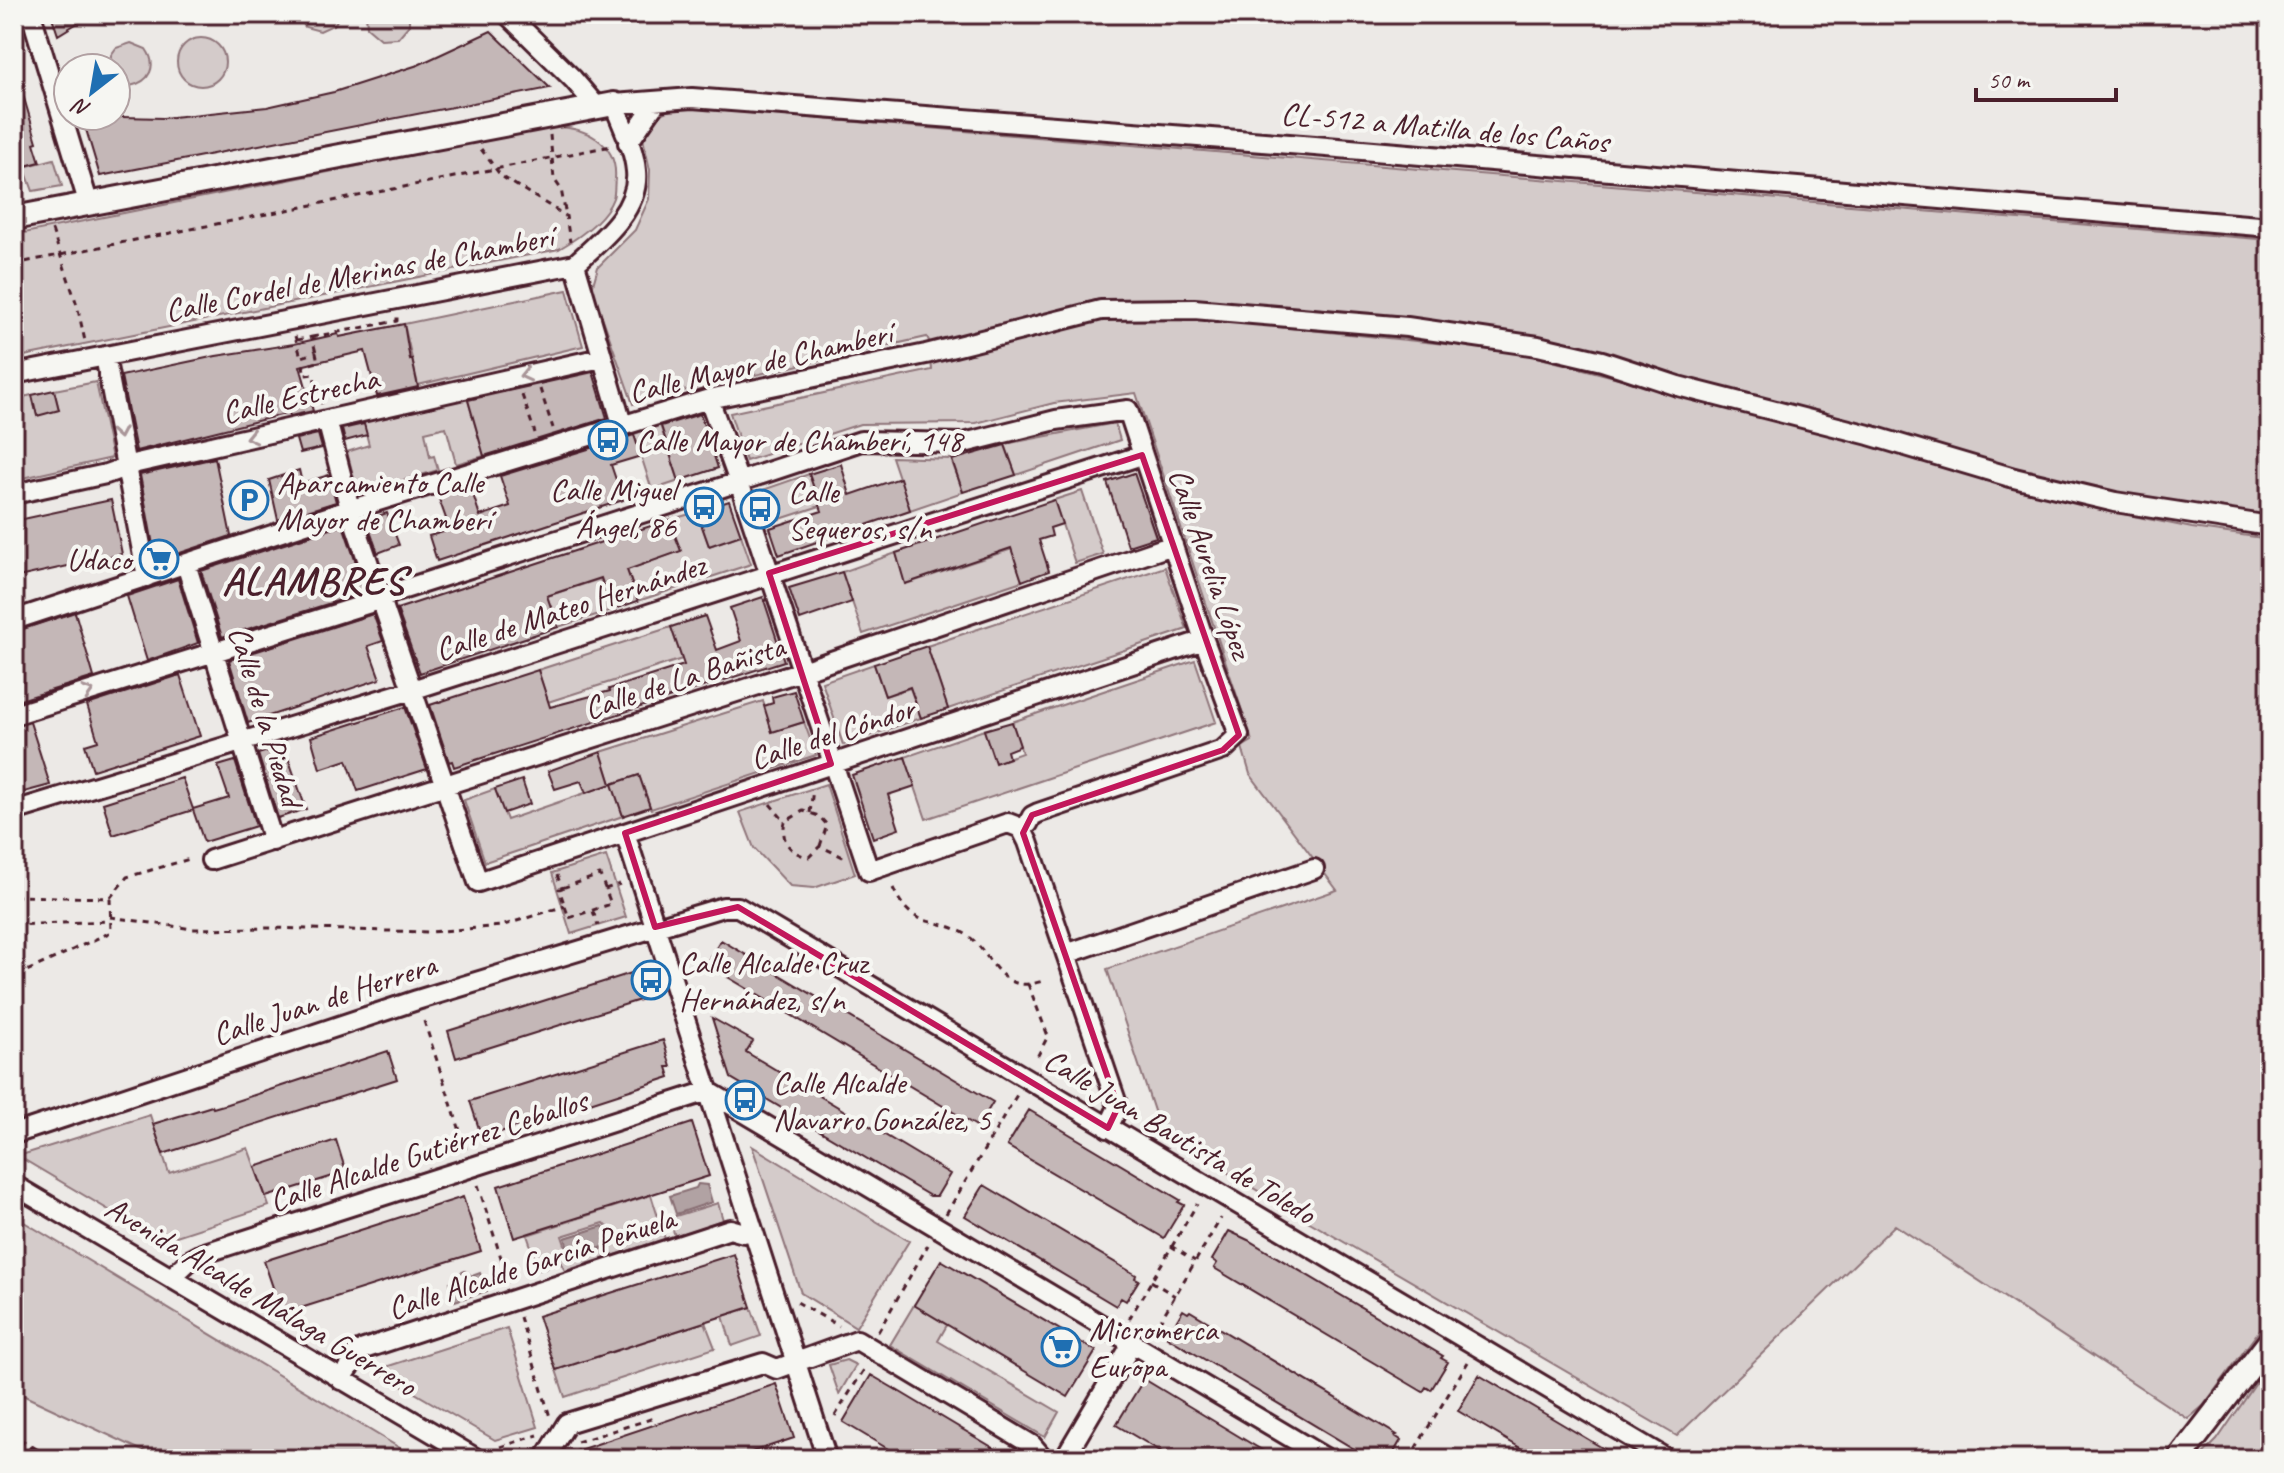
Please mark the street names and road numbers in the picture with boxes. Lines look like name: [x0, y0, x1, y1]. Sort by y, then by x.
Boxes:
street label: CL-512 a Matilla de los Caños: [1279, 93, 1613, 163]
street label: Calle Cordel de Merinas de Chamberí: [162, 215, 562, 331]
street label: Calle Mayor de Chamberí: [624, 311, 902, 413]
street label: Calle Estrecha: [218, 357, 384, 433]
street label: Calle Aurelia López: [1159, 463, 1263, 666]
street label: Calle de Mateo Hernández: [430, 544, 712, 670]
street label: Calle de la Piedad: [219, 621, 314, 815]
street label: Calle de La Bañista: [579, 625, 791, 729]
street label: Calle del Cóndor: [745, 687, 922, 779]
street label: Calle Juan de Herrera: [207, 943, 443, 1055]
street label: Calle Juan Bautista de Toledo: [1037, 1039, 1324, 1234]
street label: Calle Alcalde Gutiérrez Ceballos: [264, 1079, 595, 1221]
street label: Avenida Alcalde Málaga Guerrero: [98, 1187, 425, 1407]
street label: Calle Alcalde García Peñuela: [382, 1197, 683, 1329]

